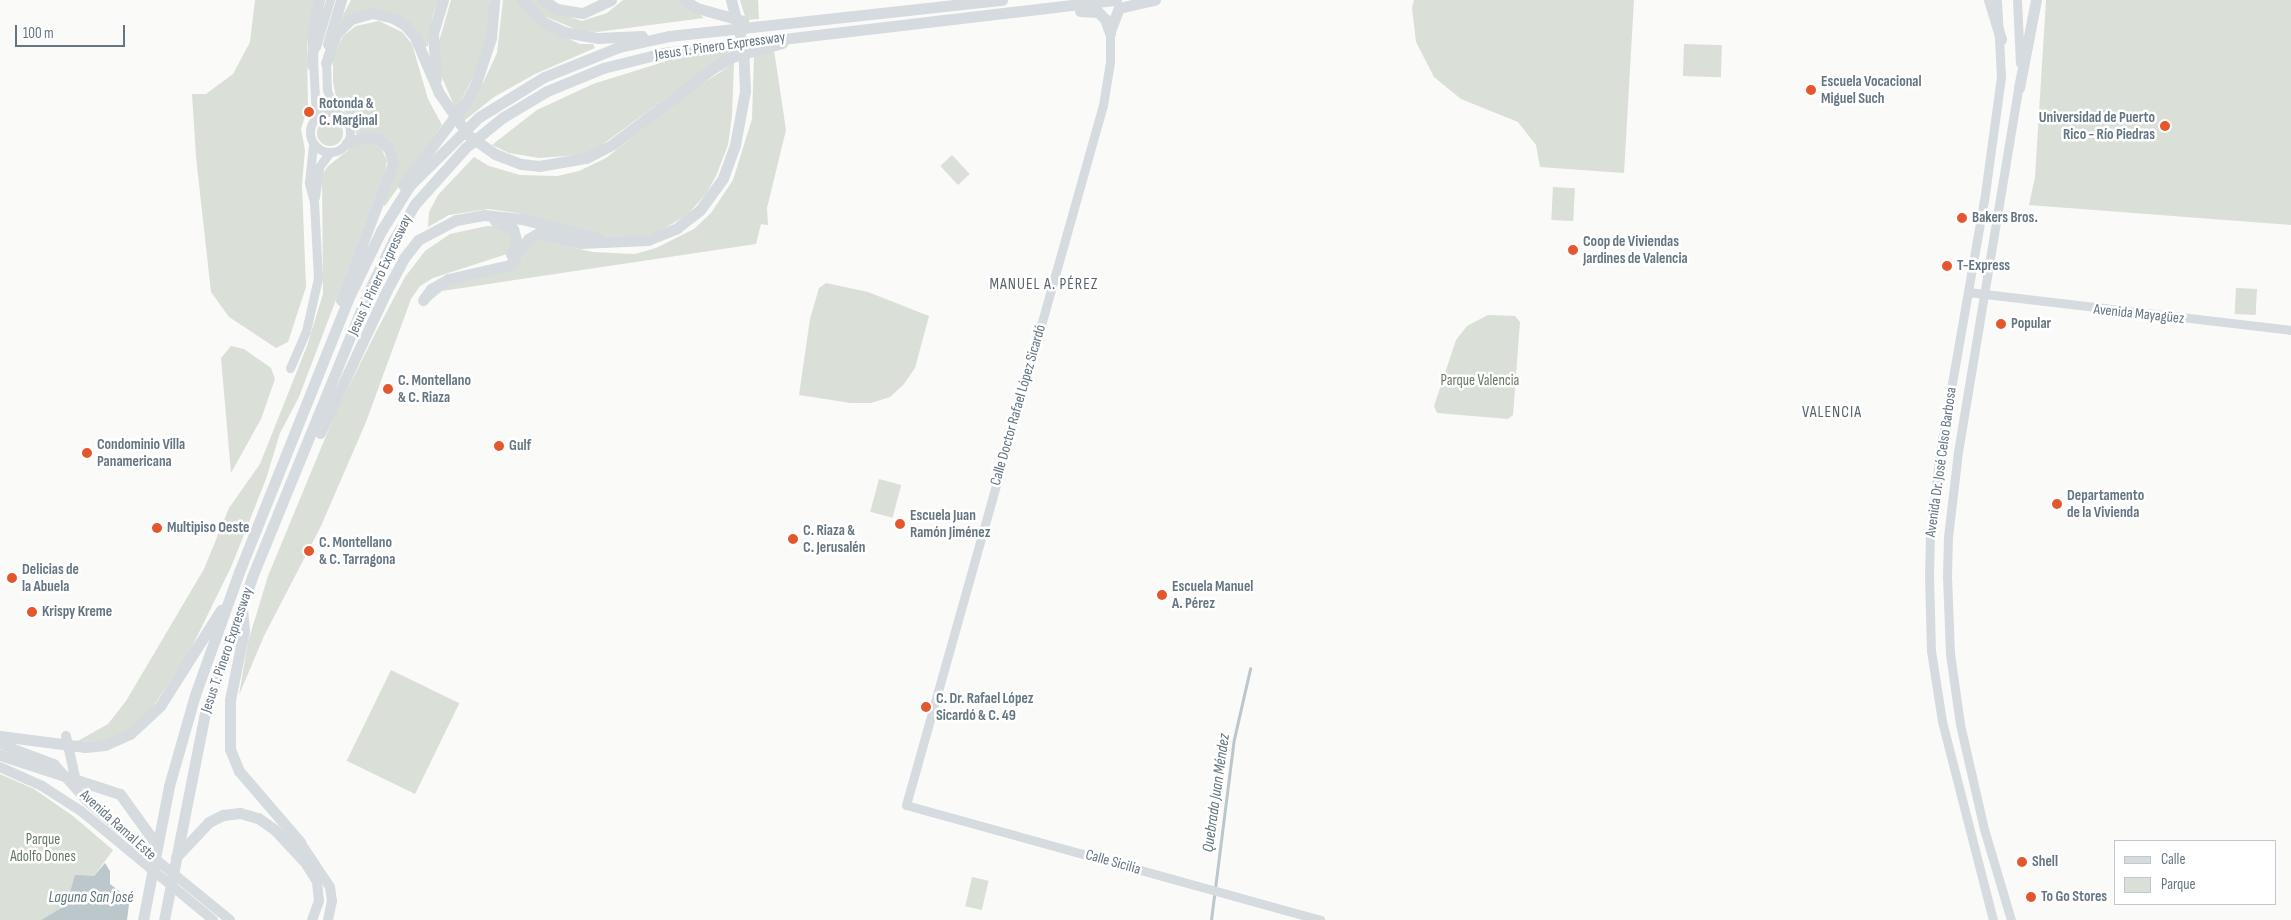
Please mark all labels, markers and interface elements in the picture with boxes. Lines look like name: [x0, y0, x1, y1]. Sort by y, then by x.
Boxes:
scale bar: [18, 15, 128, 47]
text: 100 m: [23, 24, 54, 43]
street label: Jesus T. Pinero Expressway: [654, 28, 786, 64]
place label: Escuela Vocacional Miguel Such: [1821, 72, 1922, 107]
marker: Escuela Vocacional Miguel Such: [1805, 84, 1817, 96]
place label: Rotonda & C. Marginal: [319, 94, 378, 129]
marker: Rotonda & C. Marginal: [303, 106, 315, 118]
place label: Universidad de Puerto Rico - Río Piedras: [2039, 108, 2155, 143]
marker: Universidad de Puerto Rico - Río Piedras: [2159, 120, 2171, 132]
place label: Bakers Bros.: [1972, 209, 2038, 227]
street label: Jesus T. Pinero Expressway: [344, 212, 416, 338]
marker: Bakers Bros.: [1956, 212, 1968, 224]
place label: Coop de Viviendas Jardines de Valencia: [1583, 232, 1688, 267]
marker: Coop de Viviendas Jardines de Valencia: [1567, 244, 1579, 256]
place label: T-Express: [1957, 257, 2010, 275]
marker: T-Express: [1941, 260, 1953, 272]
district label: MANUEL A. PÉREZ: [988, 275, 1100, 295]
street label: Avenida Mayagüez: [2093, 300, 2185, 328]
place label: Popular: [2011, 315, 2051, 333]
marker: Popular: [1995, 318, 2007, 330]
street label: Calle Doctor Rafael López Sicardó: [986, 323, 1050, 487]
place label: C. Montellano & C. Riaza: [398, 371, 471, 406]
park label: Parque Valencia: [1441, 372, 1519, 390]
marker: C. Montellano & C. Riaza: [382, 383, 394, 395]
street label: Avenida Dr. José Celso Barbosa: [1922, 386, 1960, 538]
district label: VALENCIA: [1801, 403, 1863, 423]
place label: Condominio Villa Panamericana: [97, 435, 185, 470]
place label: Gulf: [509, 437, 531, 455]
marker: Gulf: [493, 440, 505, 452]
marker: Condominio Villa Panamericana: [81, 447, 93, 459]
place label: Departamento de la Vivienda: [2067, 486, 2144, 521]
marker: Departamento de la Vivienda: [2051, 498, 2063, 510]
place label: Escuela Juan Ramón Jiménez: [910, 506, 990, 541]
marker: Escuela Juan Ramón Jiménez: [894, 518, 906, 530]
place label: Multipiso Oeste: [167, 519, 249, 537]
place label: C. Riaza & C. Jerusalén: [803, 521, 865, 556]
marker: Multipiso Oeste: [151, 522, 163, 534]
place label: C. Montellano & C. Tarragona: [319, 533, 395, 568]
marker: C. Riaza & C. Jerusalén: [787, 533, 799, 545]
marker: C. Montellano & C. Tarragona: [303, 545, 315, 557]
place label: Delicias de la Abuela: [22, 560, 79, 595]
marker: Delicias de la Abuela: [6, 572, 18, 584]
place label: Escuela Manuel A. Pérez: [1172, 577, 1253, 612]
street label: Jesus T. Pinero Expressway: [197, 585, 257, 715]
marker: Escuela Manuel A. Pérez: [1156, 589, 1168, 601]
place label: Krispy Kreme: [42, 603, 112, 621]
marker: Krispy Kreme: [26, 606, 38, 618]
place label: C. Dr. Rafael López Sicardó & C. 49: [936, 689, 1034, 724]
marker: C. Dr. Rafael López Sicardó & C. 49: [920, 701, 932, 713]
water label: Quebrada Juan Méndez: [1199, 733, 1235, 853]
street label: Avenida Ramal Este: [76, 786, 160, 864]
park label: Parque Adolfo Dones: [10, 830, 76, 865]
legend: [2114, 840, 2276, 905]
street label: Calle Sicilia: [1083, 846, 1143, 878]
text: Calle: [2161, 850, 2185, 869]
place label: Shell: [2032, 853, 2058, 871]
marker: Shell: [2016, 856, 2028, 868]
text: Parque: [2161, 875, 2196, 894]
water label: Laguna San José: [49, 888, 133, 908]
place label: To Go Stores: [2041, 888, 2107, 906]
marker: To Go Stores: [2025, 891, 2037, 903]

